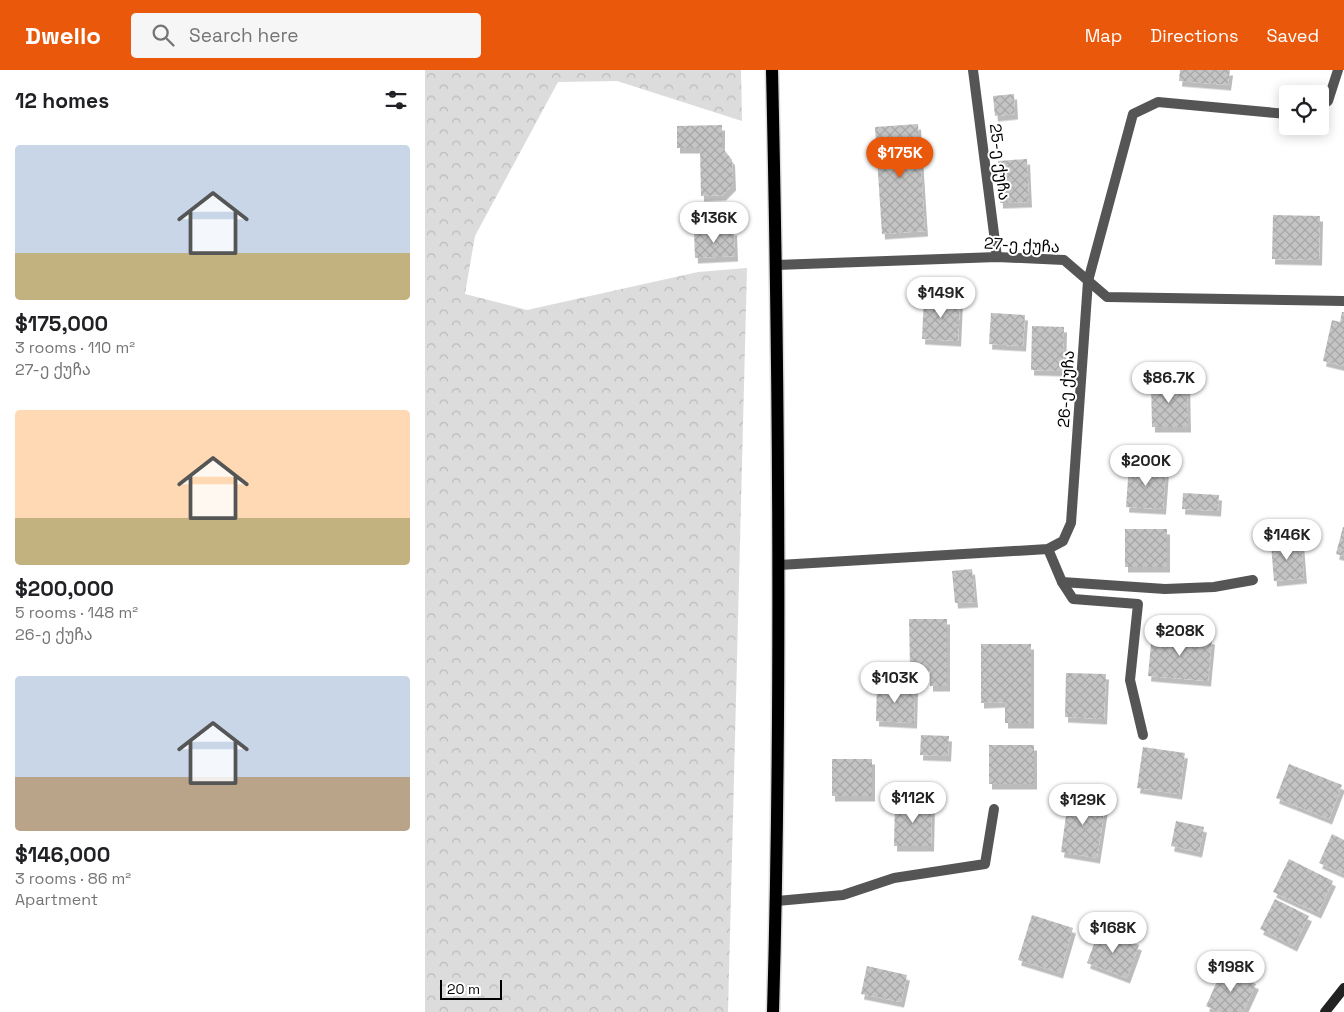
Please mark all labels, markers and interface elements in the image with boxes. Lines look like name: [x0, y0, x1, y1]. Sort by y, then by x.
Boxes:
search box: [131, 13, 481, 58]
text: Dwello: [25, 20, 101, 51]
icon: search: [149, 21, 177, 49]
text: Search here: [189, 23, 299, 48]
text: Map: [1085, 24, 1122, 47]
text: Directions: [1150, 24, 1239, 47]
text: Saved: [1267, 24, 1319, 47]
map controls: [1279, 85, 1329, 135]
button: locate: [1279, 85, 1329, 135]
icon: filters: [382, 86, 410, 114]
text: 12 homes: [15, 87, 109, 114]
street label: 25-ე ქუჩა: [985, 122, 1015, 202]
pin: $175K: [865, 136, 935, 179]
text: $175K: [877, 142, 923, 163]
icon: home: [168, 178, 258, 268]
pin: $136K: [679, 202, 749, 244]
text: $136K: [691, 207, 737, 228]
street label: 27-ე ქუჩა: [984, 233, 1060, 257]
pin: $149K: [906, 276, 976, 319]
text: $149K: [917, 282, 965, 303]
text: $175,000: [15, 310, 108, 337]
text: 3 rooms · 110 m²: [15, 337, 135, 358]
street label: 26-ე ქუჩა: [1053, 350, 1079, 428]
text: 27-ე ქუჩა: [15, 359, 91, 380]
pin: $86.7K: [1128, 362, 1210, 404]
text: $86.7K: [1143, 367, 1195, 388]
icon: home: [168, 443, 258, 533]
pin: $200K: [1111, 444, 1181, 487]
text: $200K: [1121, 450, 1171, 471]
pin: $146K: [1252, 518, 1322, 561]
text: $146K: [1263, 524, 1311, 545]
text: $200,000: [15, 575, 114, 602]
text: 5 rooms · 148 m²: [15, 602, 138, 623]
pin: $208K: [1145, 614, 1215, 657]
text: $208K: [1155, 620, 1205, 641]
text: 26-ე ქუჩა: [15, 624, 93, 645]
pin: $103K: [860, 662, 930, 704]
text: $103K: [871, 667, 919, 688]
icon: home: [168, 708, 258, 798]
pin: $112K: [878, 782, 948, 824]
pin: $129K: [1048, 784, 1118, 826]
text: $112K: [891, 787, 935, 808]
text: $129K: [1060, 789, 1106, 810]
text: $146,000: [15, 841, 110, 868]
text: 3 rooms · 86 m²: [15, 868, 131, 889]
text: Apartment: [15, 889, 98, 910]
pin: $168K: [1078, 912, 1148, 954]
text: $168K: [1090, 917, 1136, 938]
pin: $198K: [1196, 950, 1266, 993]
text: $198K: [1208, 956, 1254, 977]
scale bar: [440, 977, 503, 1000]
text: 20 m: [447, 980, 480, 998]

